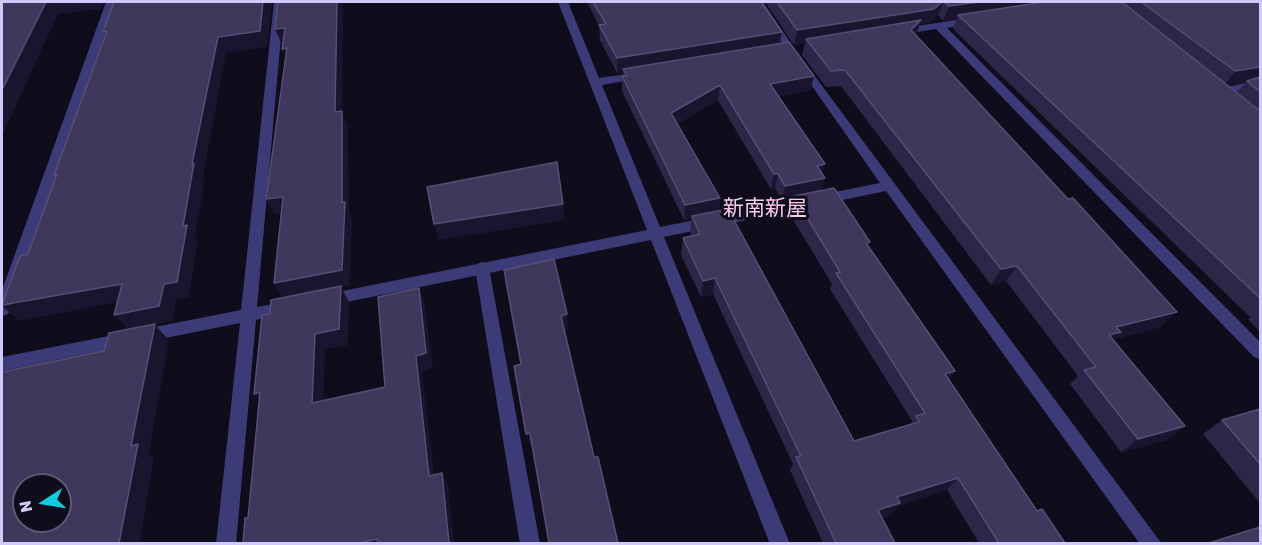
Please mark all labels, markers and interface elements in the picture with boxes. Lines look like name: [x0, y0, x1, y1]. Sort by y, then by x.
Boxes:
district label: 新南新屋: [723, 196, 807, 222]
north arrow: [12, 473, 72, 533]
text: N: [15, 499, 36, 514]

